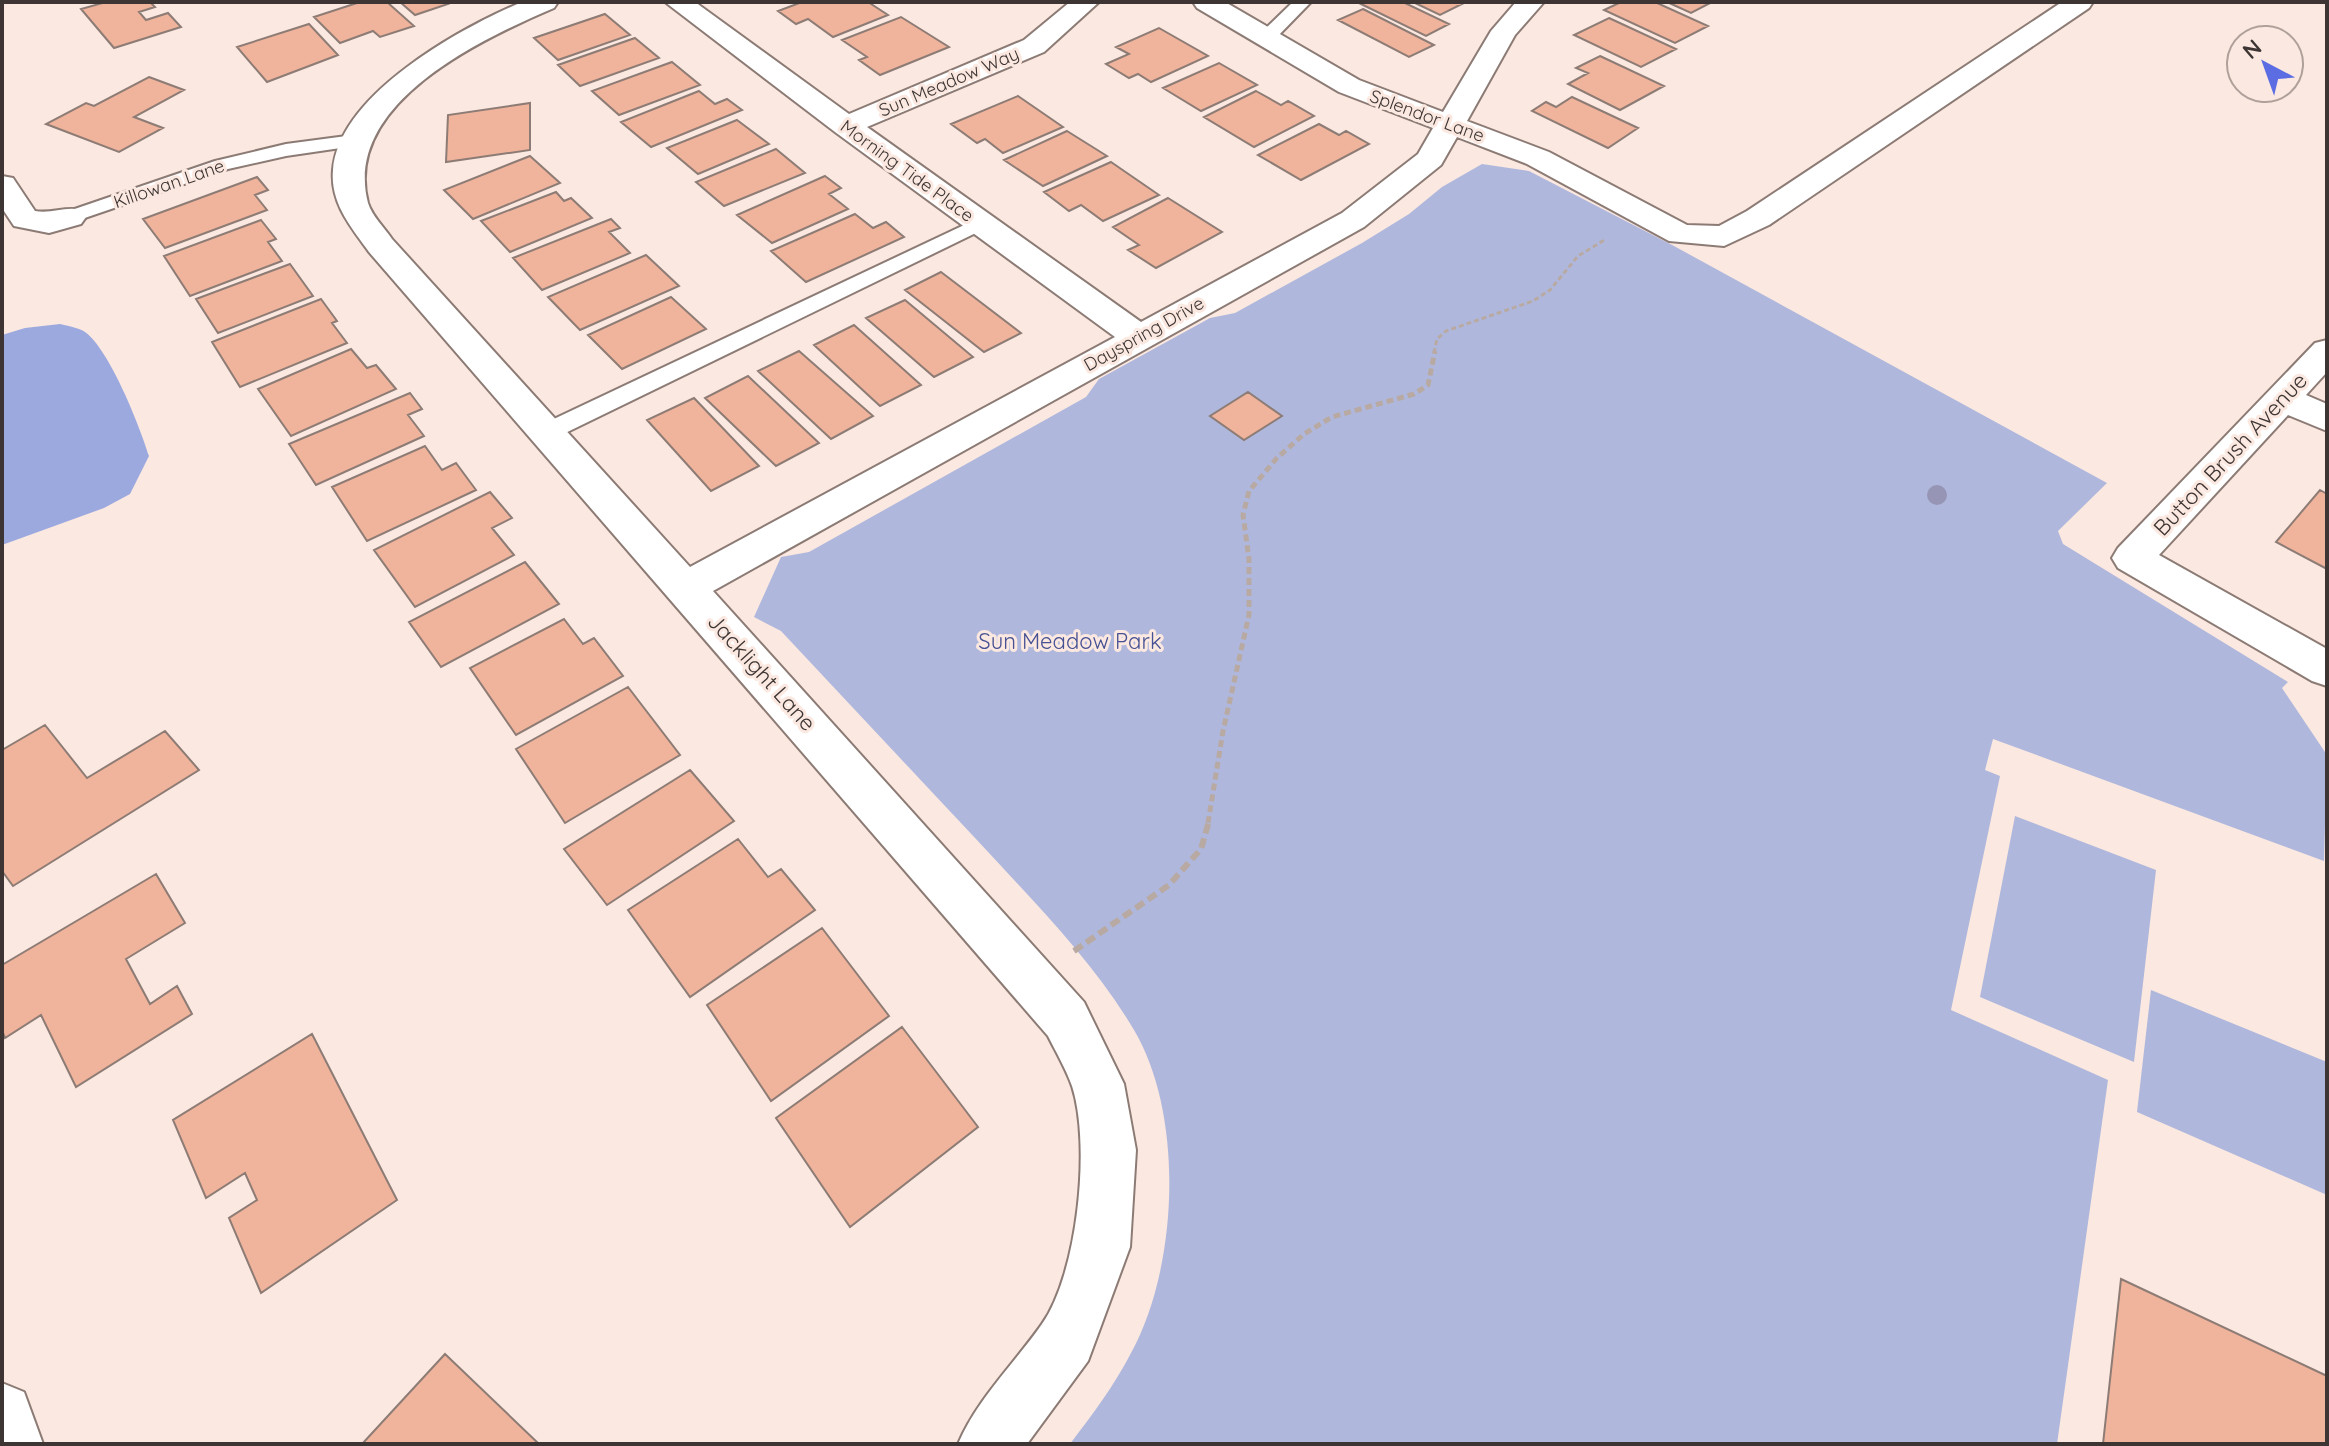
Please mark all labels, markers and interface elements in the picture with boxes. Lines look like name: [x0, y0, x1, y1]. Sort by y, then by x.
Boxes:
north arrow: [2225, 24, 2305, 104]
text: N: [2237, 33, 2267, 65]
street label: Sun Meadow Way: [875, 42, 1022, 121]
street label: Splendor Lane: [1367, 84, 1488, 147]
street label: Morning Tide Place: [836, 114, 979, 227]
street label: Killowan Lane: [110, 154, 227, 213]
street label: Dayspring Drive: [1080, 291, 1208, 376]
street label: Button Brush Avenue: [2147, 367, 2313, 541]
street label: Jacklight Lane: [702, 607, 822, 737]
park label: Sun Meadow Park: [978, 627, 1162, 655]

